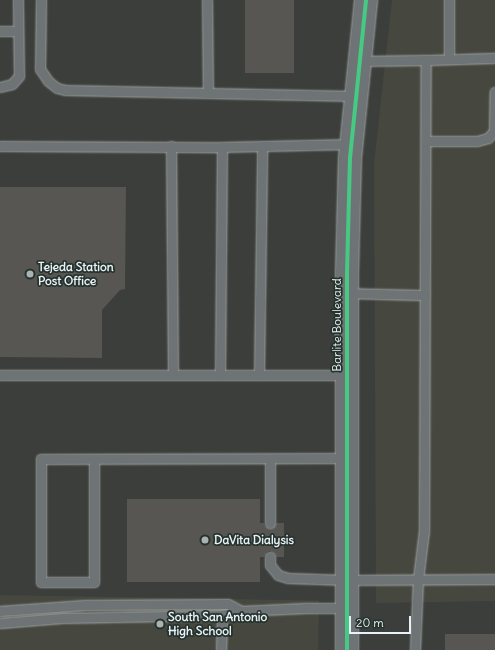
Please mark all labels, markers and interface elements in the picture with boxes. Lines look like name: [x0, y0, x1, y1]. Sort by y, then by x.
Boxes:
place label: Tejeda Station Post Office: [38, 260, 114, 288]
marker: Tejeda Station Post Office: [25, 269, 35, 279]
street label: Barlite Boulevard: [330, 278, 344, 372]
place label: DaVita Dialysis: [214, 533, 294, 547]
marker: DaVita Dialysis: [199, 534, 211, 546]
scale bar: [351, 608, 413, 634]
place label: South San Antonio High School: [168, 610, 267, 638]
text: 20 m: [356, 615, 384, 630]
marker: South San Antonio High School: [155, 619, 165, 629]

